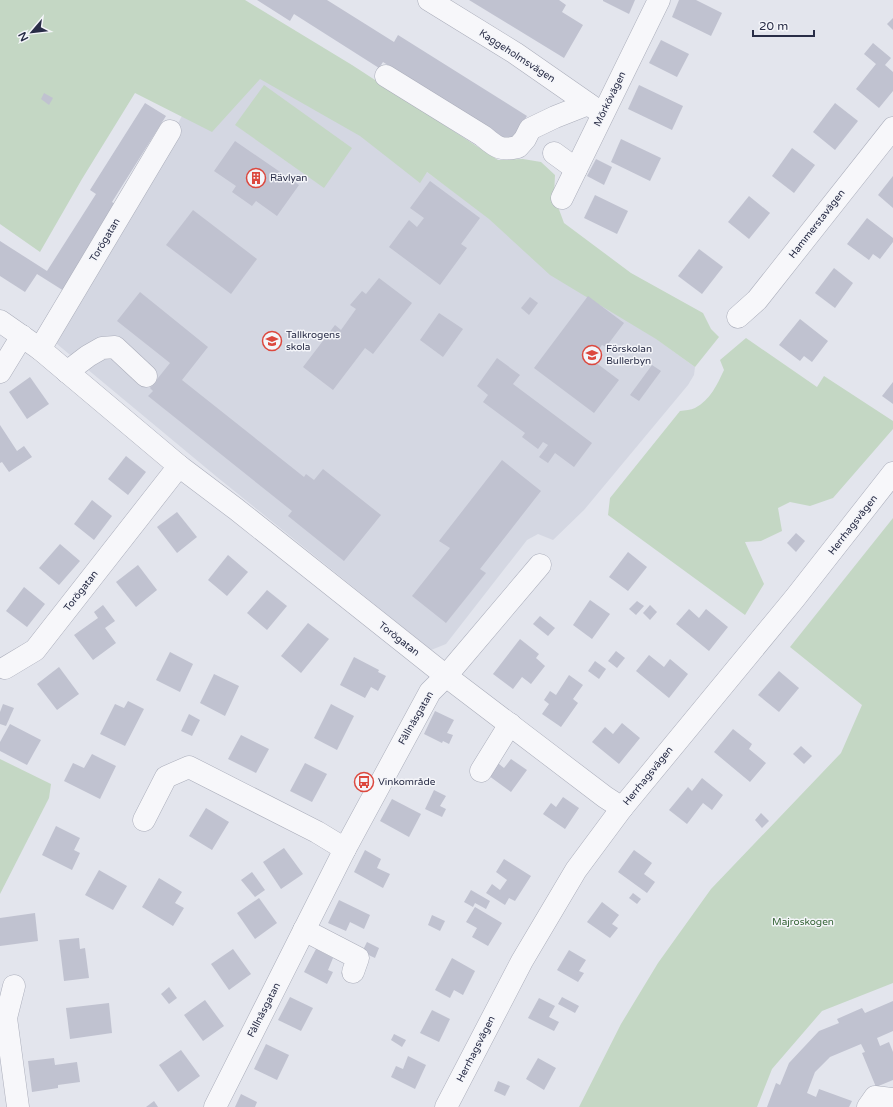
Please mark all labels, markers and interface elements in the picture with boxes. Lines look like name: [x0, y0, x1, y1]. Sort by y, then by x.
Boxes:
north arrow: [12, 12, 52, 52]
scale bar: [753, 12, 814, 38]
text: 20 m: [759, 19, 788, 33]
street label: Kaggeholmsvägen: [477, 27, 557, 85]
text: N: [16, 30, 31, 43]
street label: Mörkövägen: [592, 70, 628, 128]
building icon: Rävlyan: [245, 167, 267, 189]
place label: Rävlyan: [270, 172, 307, 184]
street label: Hammerstavägen: [786, 187, 848, 261]
street label: Torögatan: [87, 216, 123, 264]
place label: Tallkrogens skola: [286, 329, 340, 353]
school or university icon: Tallkrogens skola: [261, 330, 283, 352]
place label: Förskolan Bullerbyn: [606, 343, 652, 367]
school or university icon: Förskolan Bullerbyn: [581, 344, 603, 366]
street label: Herrhagsvägen: [826, 493, 880, 557]
street label: Torögatan: [61, 568, 101, 614]
street label: Torögatan: [376, 619, 422, 659]
street label: Fållnäsgatan: [396, 689, 436, 747]
street label: Herrhagsvägen: [621, 744, 675, 808]
bus stop icon: Vinkområde: [353, 771, 375, 793]
place label: Vinkområde: [378, 776, 436, 788]
park label: Majroskogen: [772, 916, 834, 928]
street label: Fållnäsgatan: [245, 981, 283, 1039]
street label: Herrhagsvägen: [454, 1014, 498, 1084]

